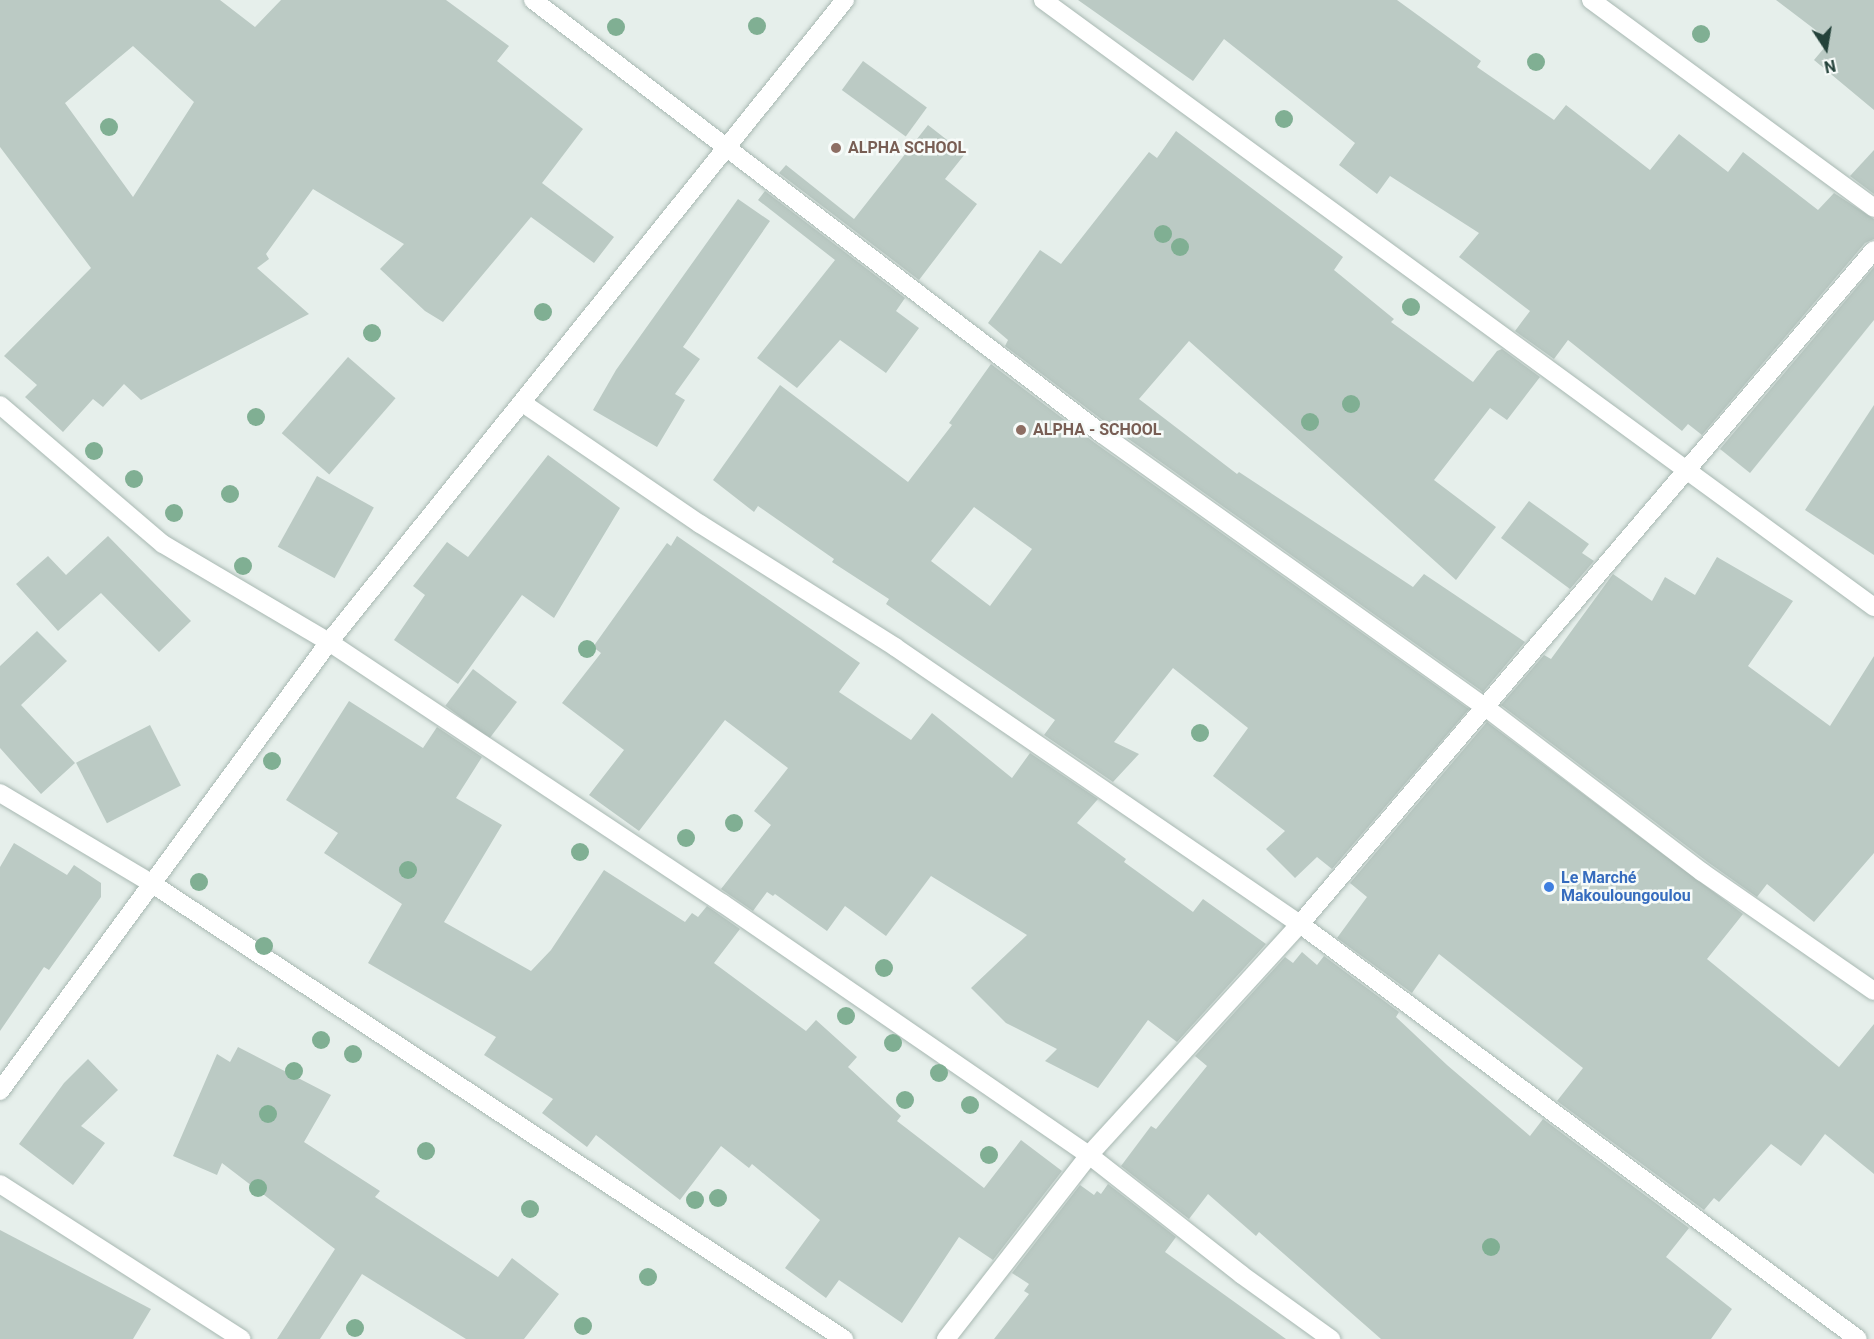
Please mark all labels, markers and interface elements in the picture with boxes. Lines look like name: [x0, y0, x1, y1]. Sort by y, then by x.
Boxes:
north arrow: [1796, 18, 1856, 78]
text: N: [1822, 56, 1837, 77]
place label: ALPHA SCHOOL: [848, 138, 966, 158]
marker: ALPHA SCHOOL: [829, 141, 843, 155]
place label: ALPHA - SCHOOL: [1033, 420, 1162, 440]
marker: ALPHA - SCHOOL: [1014, 423, 1028, 437]
place label: Le Marché Makouloungoulou: [1561, 868, 1691, 906]
marker: Le Marché Makouloungoulou: [1542, 880, 1556, 894]

